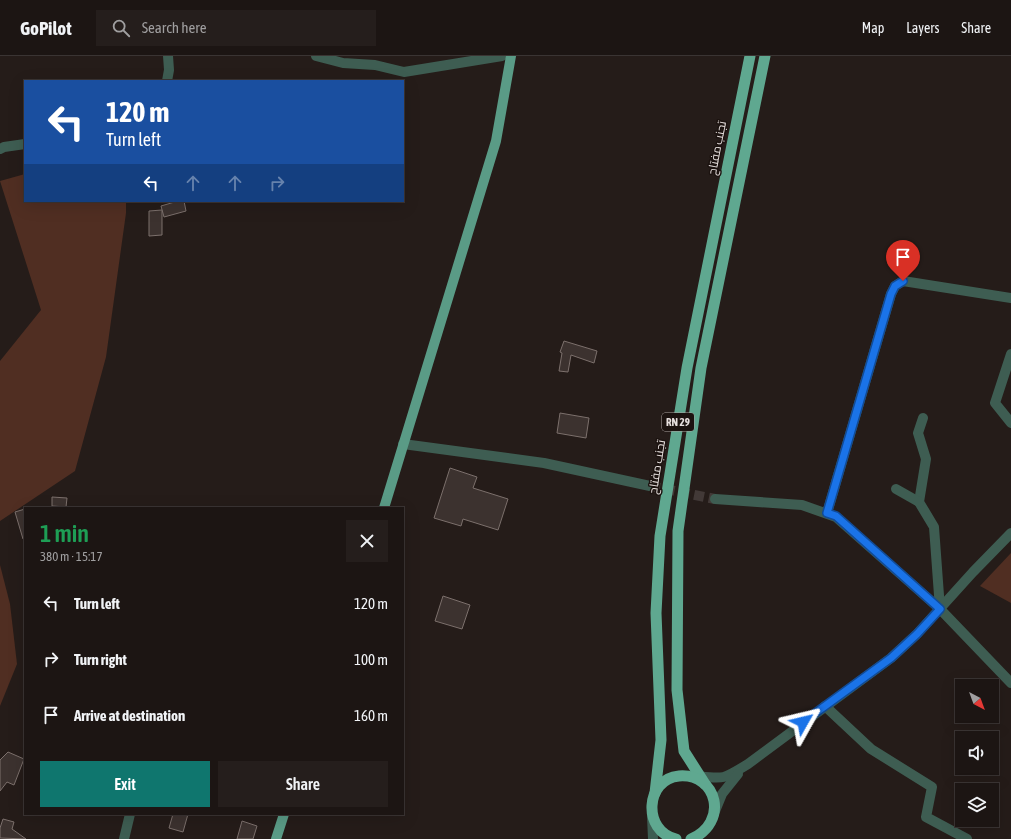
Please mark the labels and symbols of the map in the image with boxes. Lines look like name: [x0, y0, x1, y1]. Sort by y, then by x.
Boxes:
street label: تجنب مفتاح: [705, 119, 730, 176]
pin: [886, 240, 920, 281]
road number: RN 29: [662, 413, 694, 431]
street label: تجنب مفتاح: [646, 438, 669, 495]
north arrow: [955, 679, 999, 723]
position arrow: [782, 701, 824, 743]

